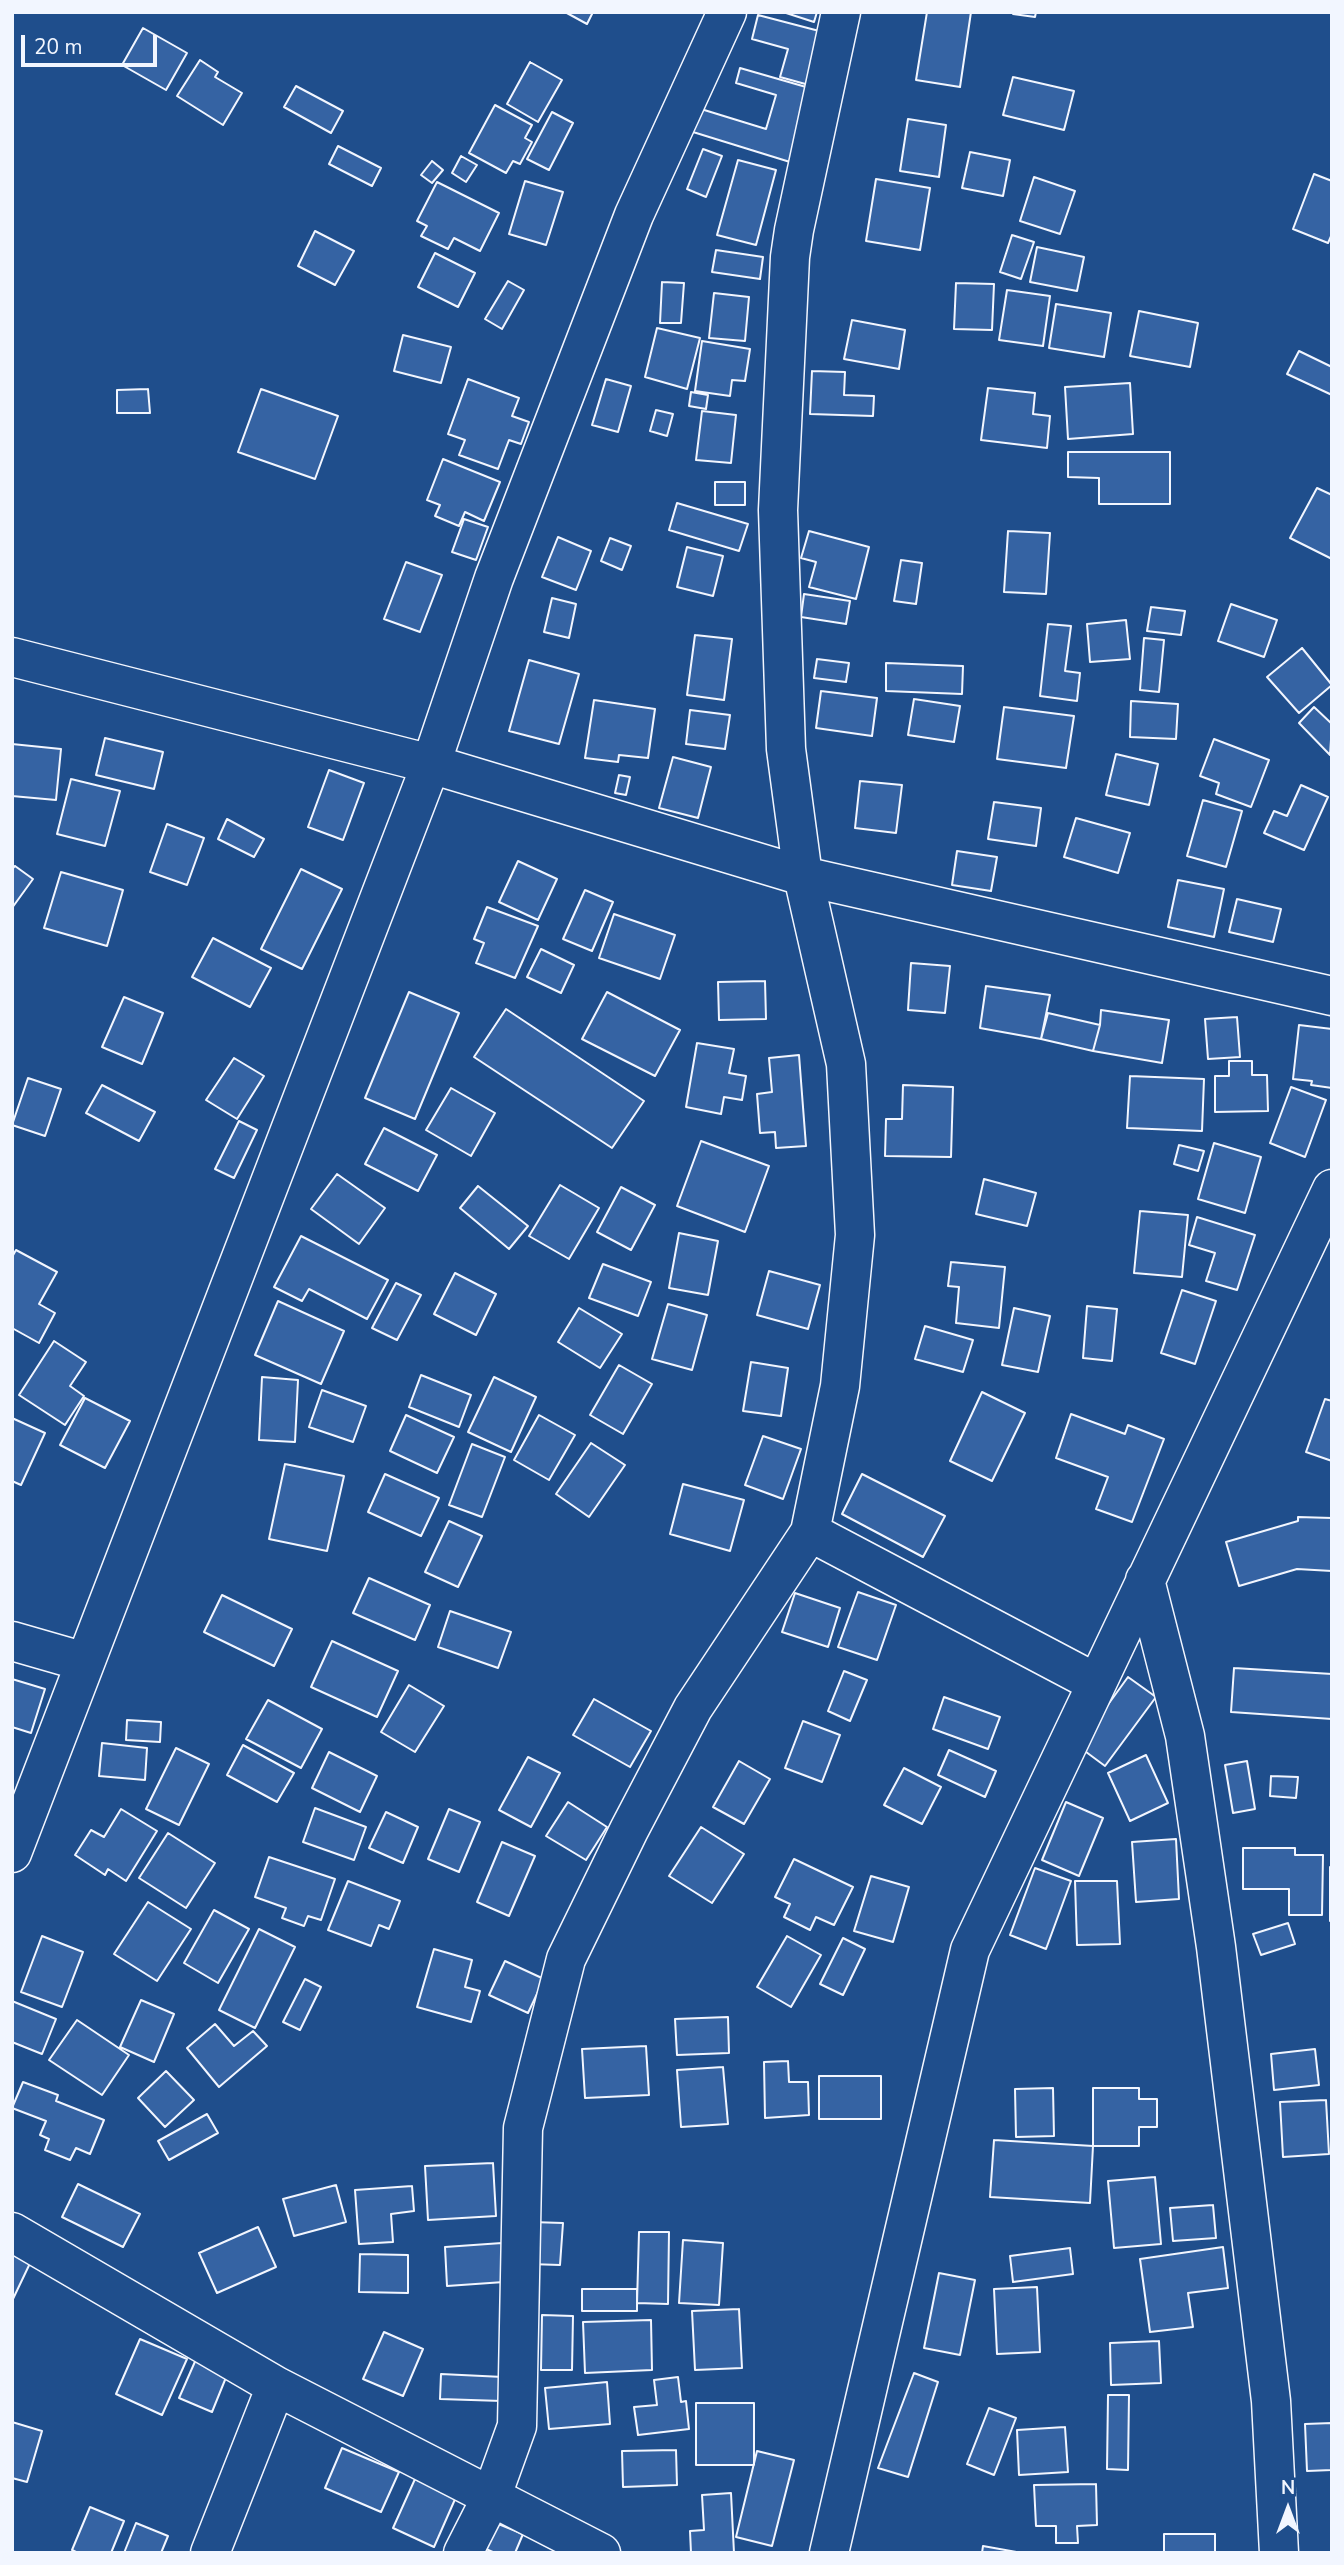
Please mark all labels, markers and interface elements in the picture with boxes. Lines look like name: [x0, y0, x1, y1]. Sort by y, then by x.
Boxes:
scale bar: [24, 21, 161, 65]
text: 20 m: [34, 33, 83, 61]
north arrow: [1253, 2474, 1323, 2544]
text: N: [1281, 2475, 1295, 2501]

